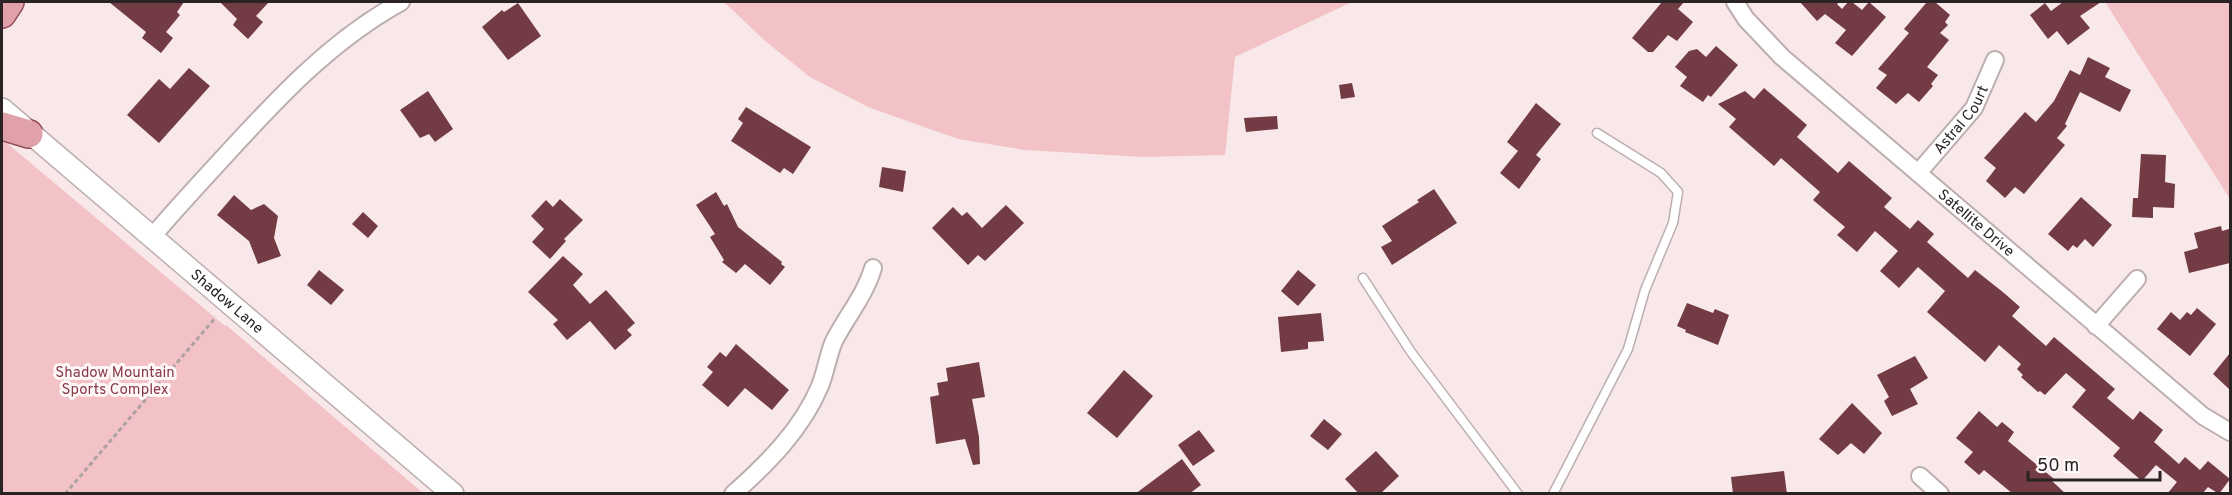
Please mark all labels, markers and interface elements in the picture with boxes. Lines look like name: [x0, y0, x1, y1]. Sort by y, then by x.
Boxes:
street label: Astral Court: [1930, 83, 1994, 159]
street label: Satellite Drive: [1933, 186, 2018, 262]
street label: Shadow Lane: [186, 266, 266, 339]
park label: Shadow Mountain Sports Complex: [55, 364, 175, 400]
scale bar: [2028, 444, 2160, 482]
text: 50 m: [2037, 455, 2079, 478]

